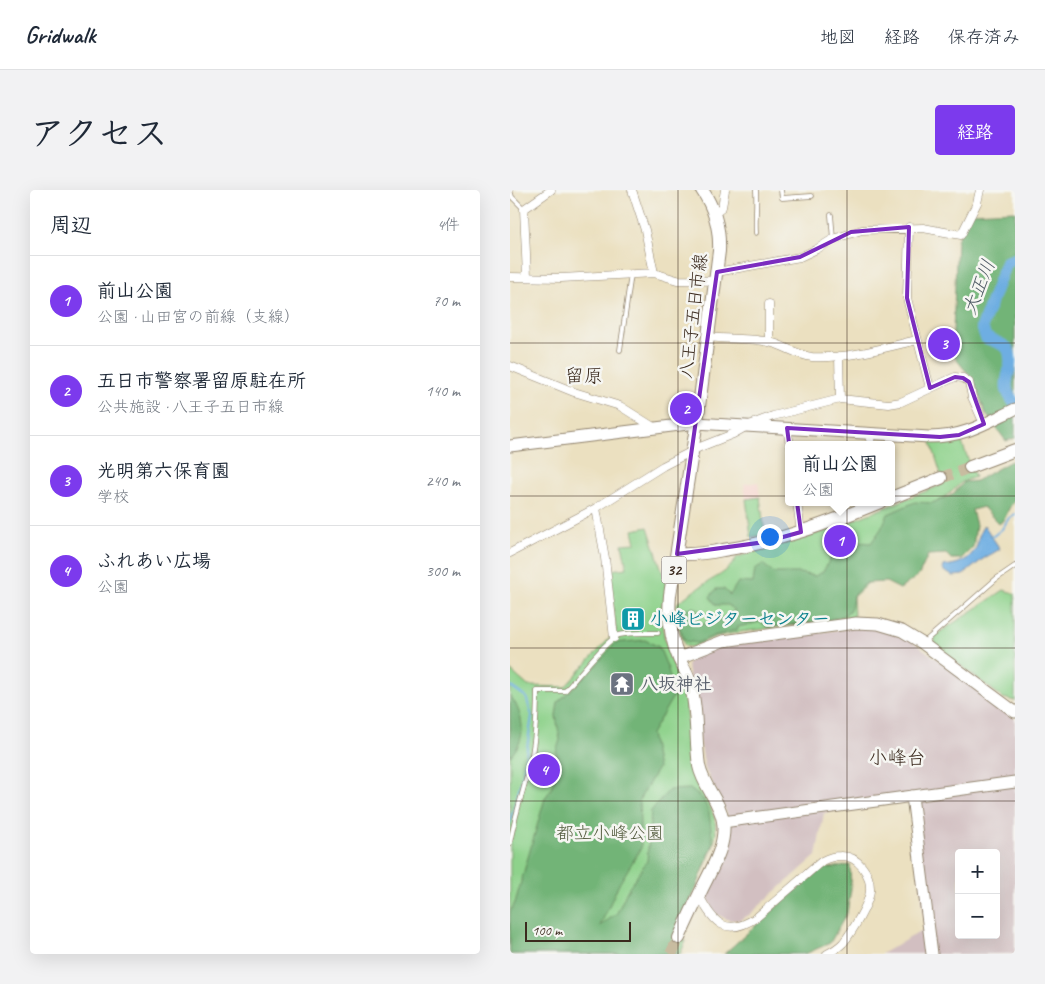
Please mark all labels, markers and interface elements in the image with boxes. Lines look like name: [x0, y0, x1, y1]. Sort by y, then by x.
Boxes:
text: Gridwalk: [25, 20, 95, 50]
text: 地図: [820, 26, 856, 48]
text: 経路: [884, 26, 920, 48]
text: 保存済み: [948, 26, 1020, 48]
button: 経路: [935, 105, 1015, 155]
text: アクセス: [30, 111, 168, 156]
text: 周辺: [50, 212, 92, 238]
text: 4件: [437, 215, 460, 235]
street label: 八王子五日市線: [674, 252, 712, 380]
water label: 大正川: [957, 256, 1001, 318]
text: 前山公園: [97, 279, 173, 303]
text: 1: [62, 291, 70, 311]
text: 70 m: [433, 291, 460, 311]
text: 公園 · 山田宮の前線（支線）: [97, 307, 300, 327]
pin: 3: [928, 325, 960, 363]
district label: 留原: [565, 364, 603, 388]
text: 五日市警察署留原駐在所: [97, 369, 306, 393]
text: 2: [62, 381, 70, 401]
text: 140 m: [426, 381, 460, 401]
pin: 2: [670, 390, 702, 428]
text: 公共施設 · 八王子五日市線: [97, 397, 284, 417]
popup: [785, 441, 895, 506]
text: 前山公園: [802, 452, 878, 476]
text: 光明第六保育園: [97, 459, 230, 483]
text: 3: [62, 471, 70, 491]
text: 240 m: [426, 471, 460, 491]
text: 公園: [802, 480, 834, 500]
text: 学校: [97, 487, 129, 507]
pin: 1: [824, 522, 856, 560]
your location: [757, 524, 783, 550]
text: ふれあい広場: [97, 549, 211, 573]
road number: 32: [662, 556, 686, 584]
text: 4: [62, 561, 70, 581]
text: 300 m: [426, 561, 460, 581]
text: 公園: [97, 577, 129, 597]
building icon: 小峰ビジターセンター: [620, 606, 646, 632]
place label: 小峰ビジターセンター: [650, 608, 830, 630]
temple icon: 八坂神社: [609, 671, 635, 697]
place label: 八坂神社: [640, 673, 712, 695]
district label: 小峰台: [868, 746, 926, 770]
pin: 4: [528, 751, 560, 789]
park label: 都立小峰公園: [556, 822, 664, 844]
map controls: [955, 849, 1000, 939]
button: +: [955, 849, 1000, 894]
button: −: [955, 894, 1000, 939]
scale bar: [525, 919, 631, 942]
text: 100 m: [532, 922, 562, 939]

